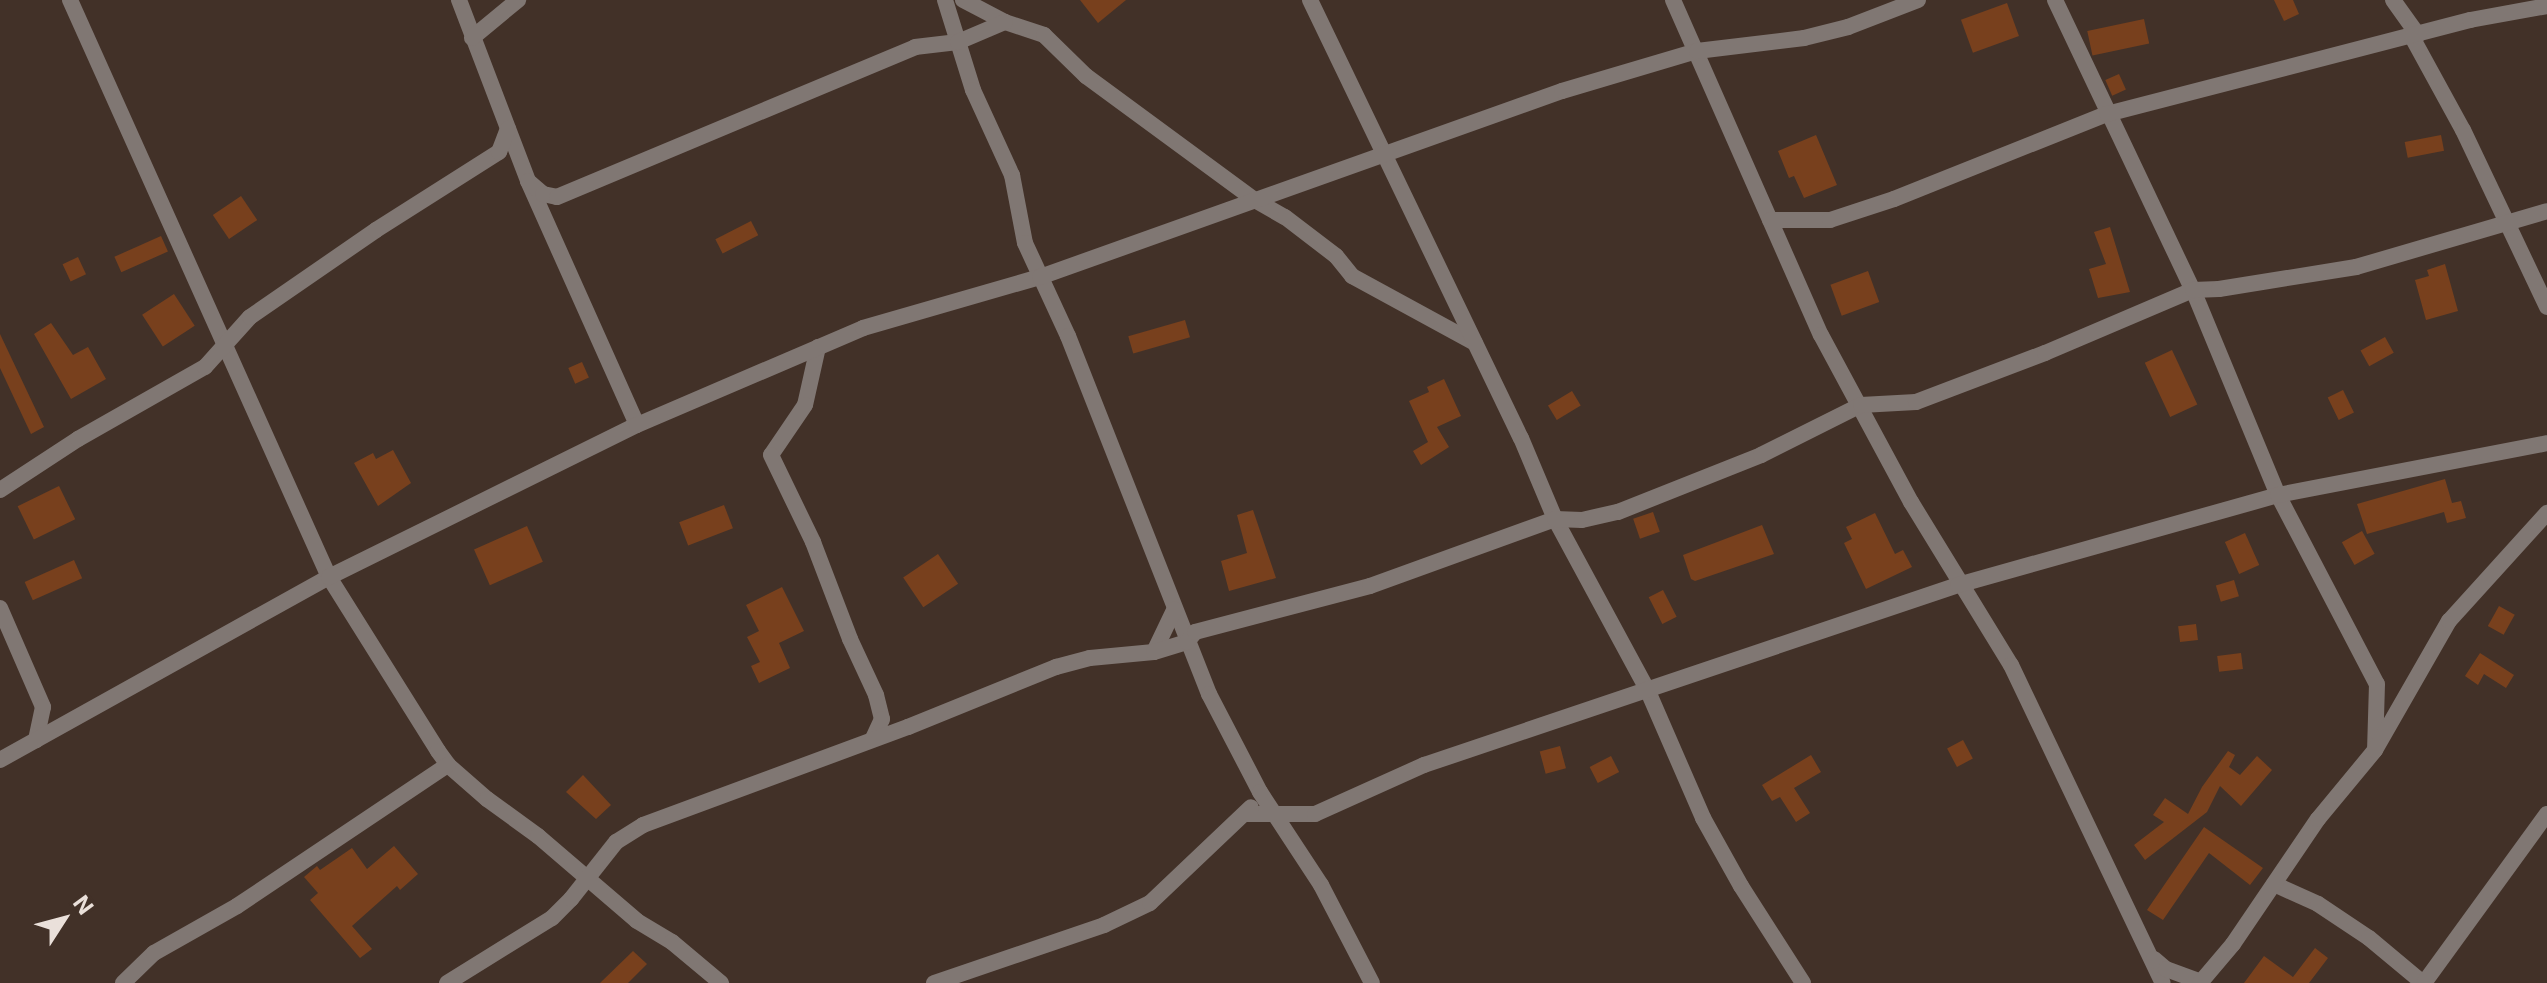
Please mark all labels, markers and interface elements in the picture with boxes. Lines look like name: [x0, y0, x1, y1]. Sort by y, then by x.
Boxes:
north arrow: [24, 879, 104, 959]
text: N: [68, 890, 99, 919]

